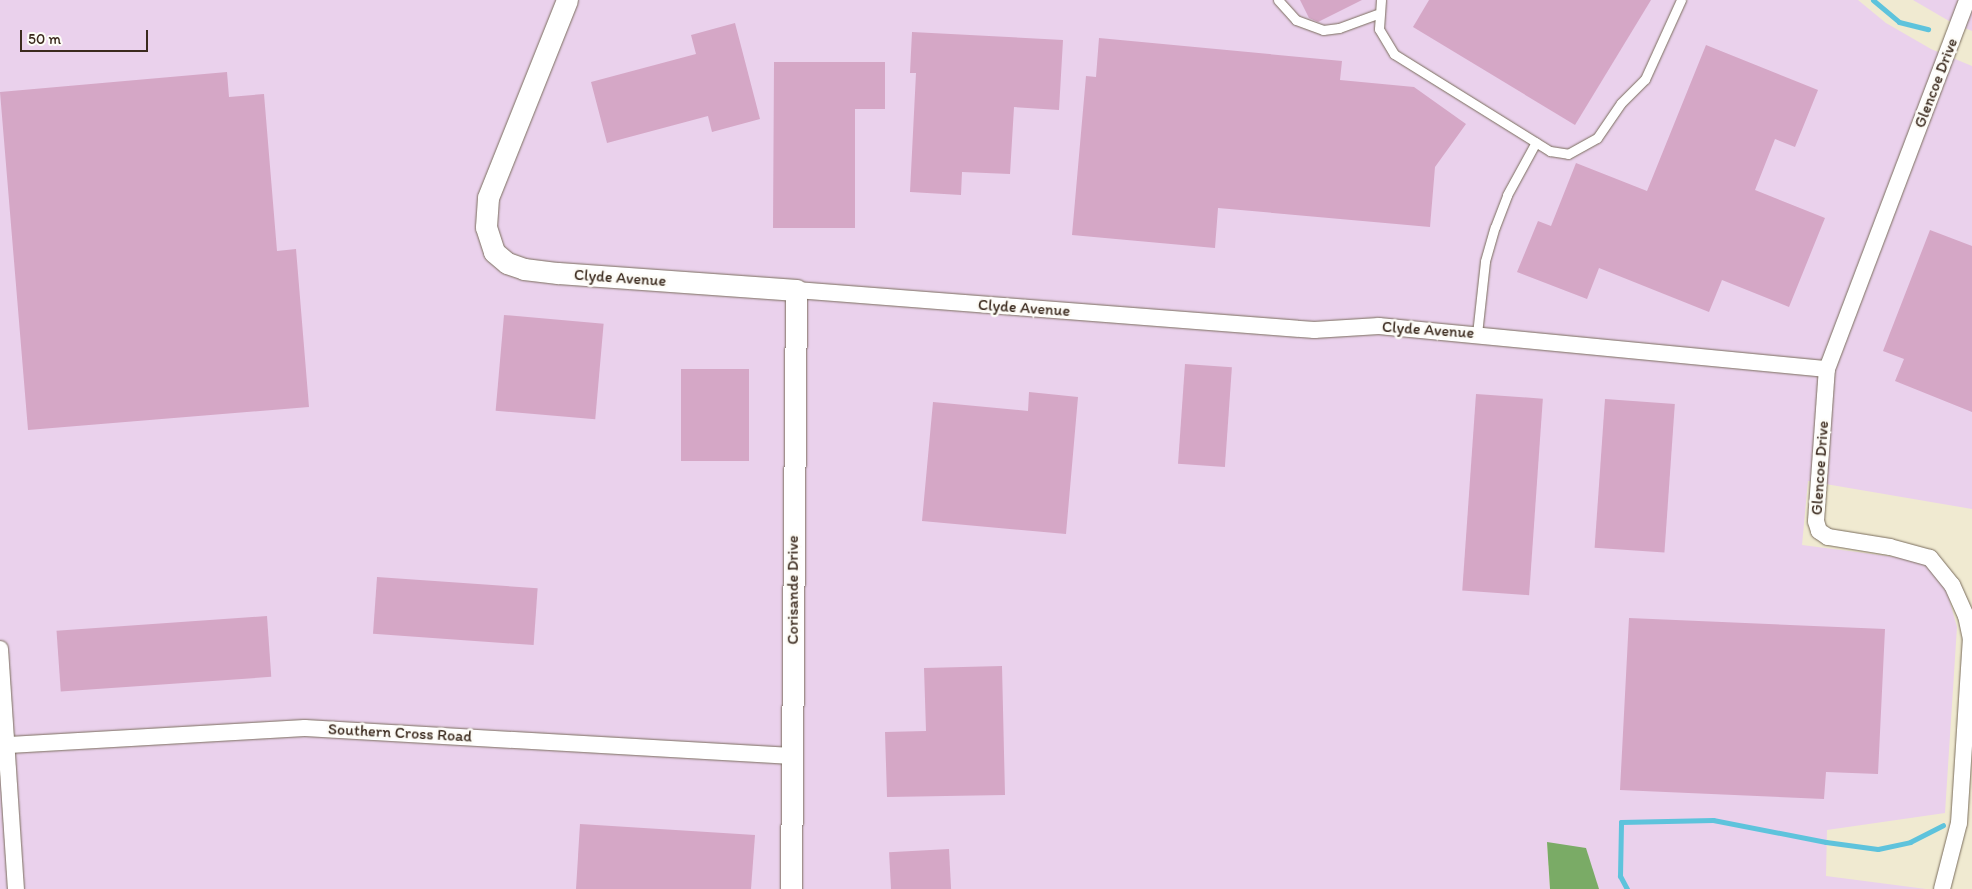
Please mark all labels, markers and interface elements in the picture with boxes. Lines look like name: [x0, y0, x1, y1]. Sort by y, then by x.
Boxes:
scale bar: [22, 20, 150, 52]
text: 50 m: [28, 30, 61, 48]
street label: Glencoe Drive: [1910, 35, 1962, 131]
street label: Clyde Avenue: [573, 265, 667, 291]
street label: Clyde Avenue: [977, 295, 1071, 321]
street label: Clyde Avenue: [1381, 317, 1475, 343]
street label: Glencoe Drive: [1807, 420, 1833, 516]
street label: Corisande Drive: [783, 535, 803, 645]
street label: Southern Cross Road: [328, 720, 472, 746]

